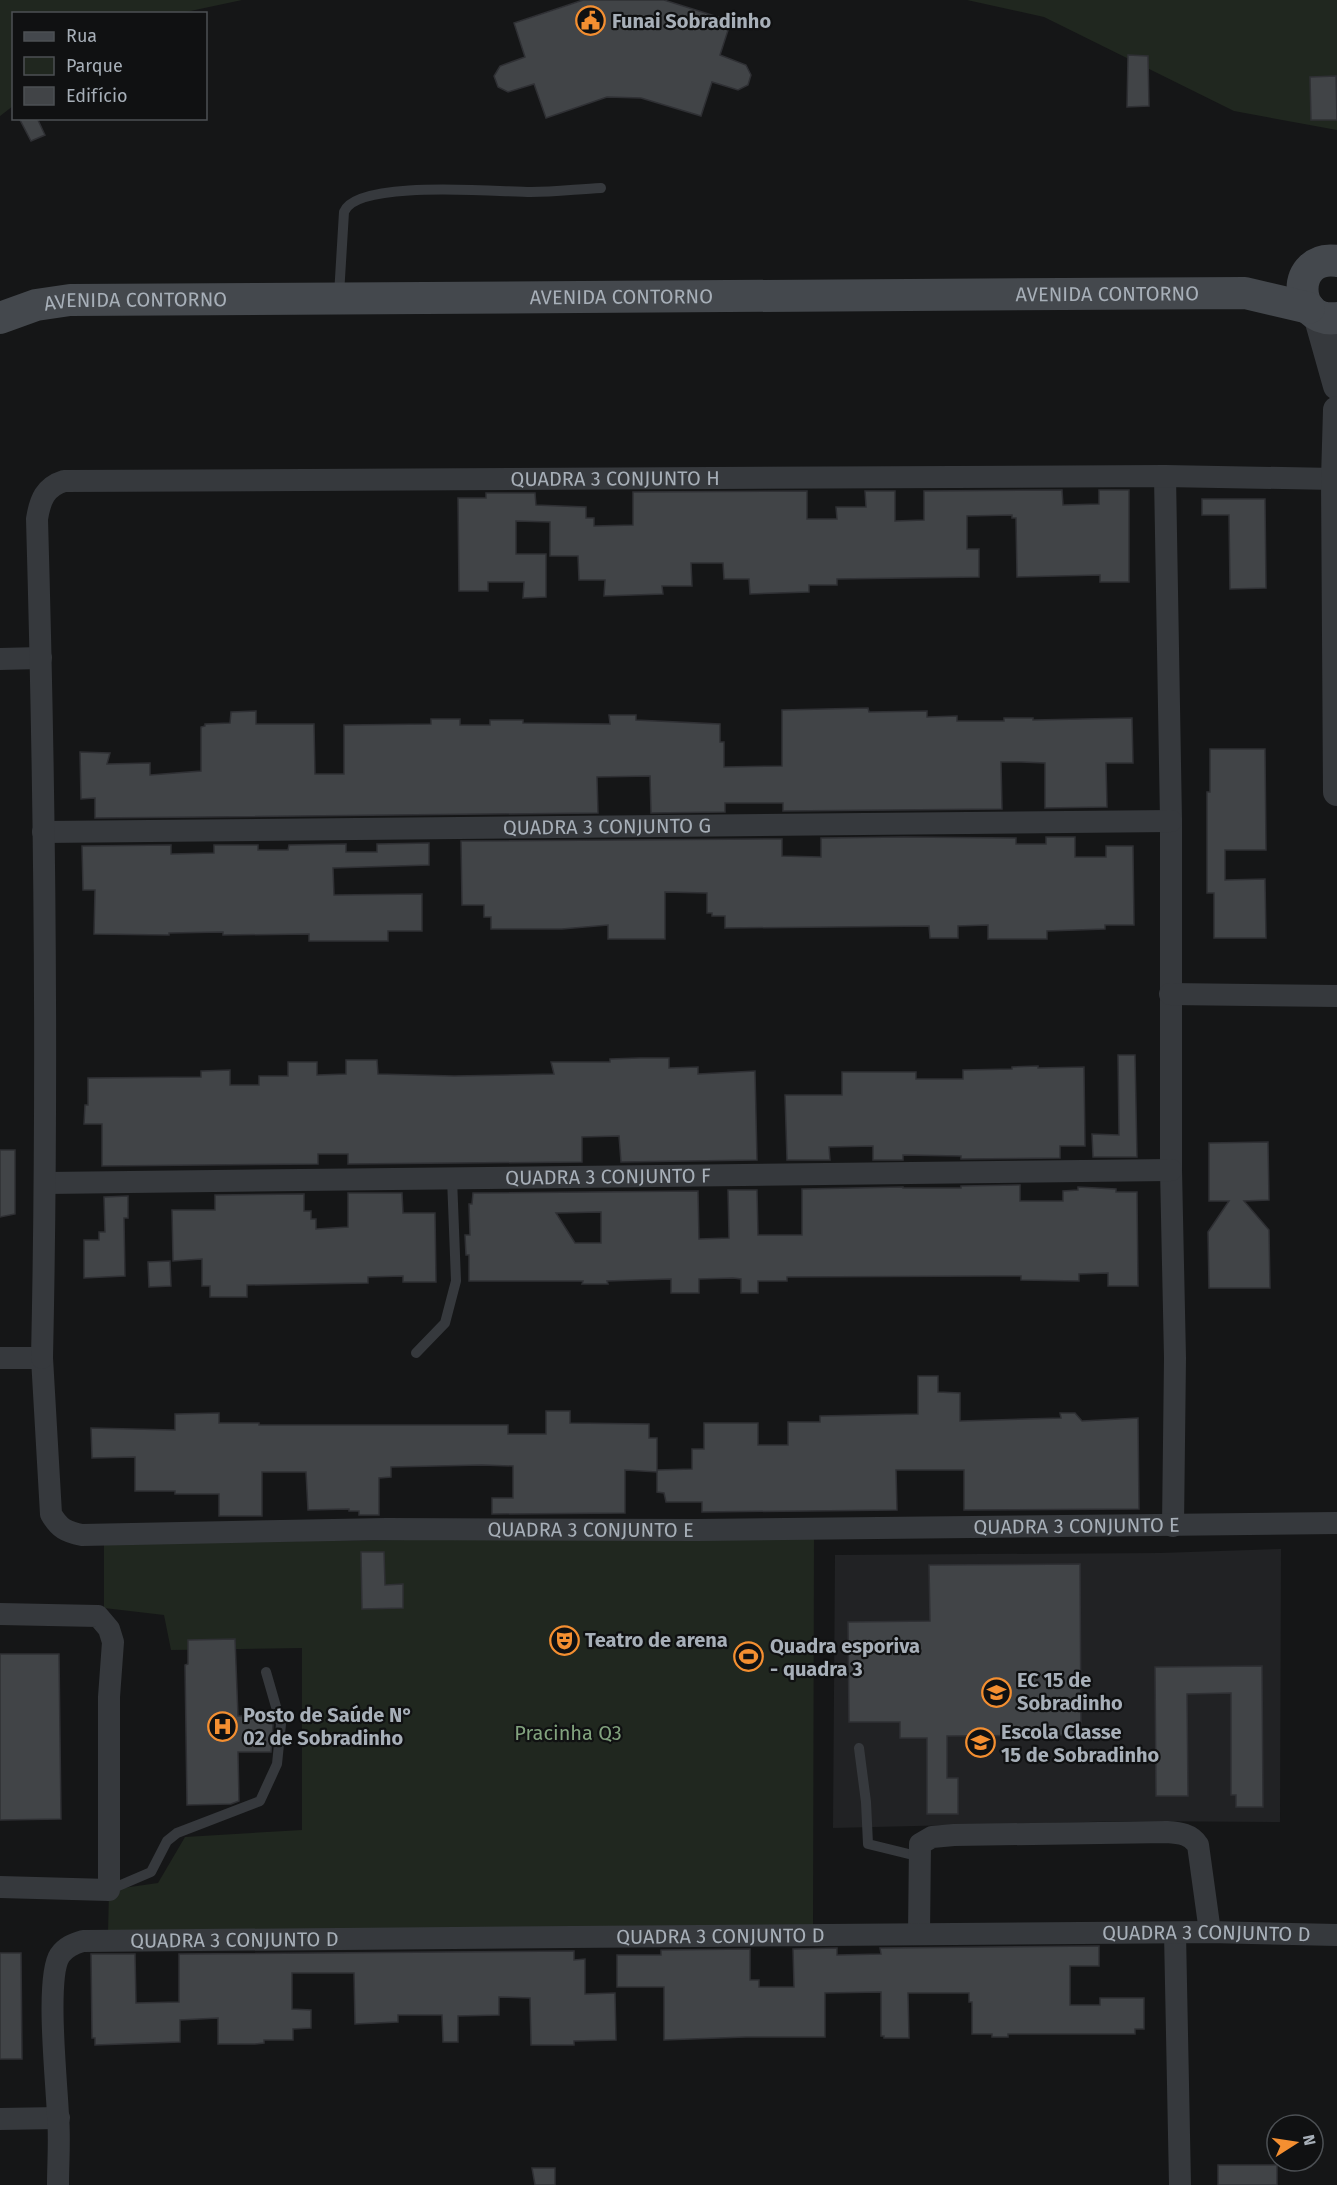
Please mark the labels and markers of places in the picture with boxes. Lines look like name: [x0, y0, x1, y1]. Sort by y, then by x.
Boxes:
public building icon: Funai Sobradinho: [575, 5, 607, 37]
place label: Funai Sobradinho: [612, 9, 771, 33]
theatre icon: Teatro de arena: [548, 1624, 580, 1656]
place label: Teatro de arena: [585, 1628, 728, 1652]
place label: Quadra esporiva - quadra 3: [770, 1634, 920, 1681]
sports icon: Quadra esporiva - quadra 3: [733, 1641, 765, 1673]
place label: EC 15 de Sobradinho: [1017, 1668, 1123, 1715]
school or university icon: EC 15 de Sobradinho: [980, 1676, 1012, 1708]
place label: Posto de Saúde N° 02 de Sobradinho: [243, 1703, 413, 1750]
hospital icon: Posto de Saúde N° 02 de Sobradinho: [206, 1711, 238, 1743]
place label: Escola Classe 15 de Sobradinho: [1001, 1720, 1160, 1767]
school or university icon: Escola Classe 15 de Sobradinho: [964, 1727, 996, 1759]

